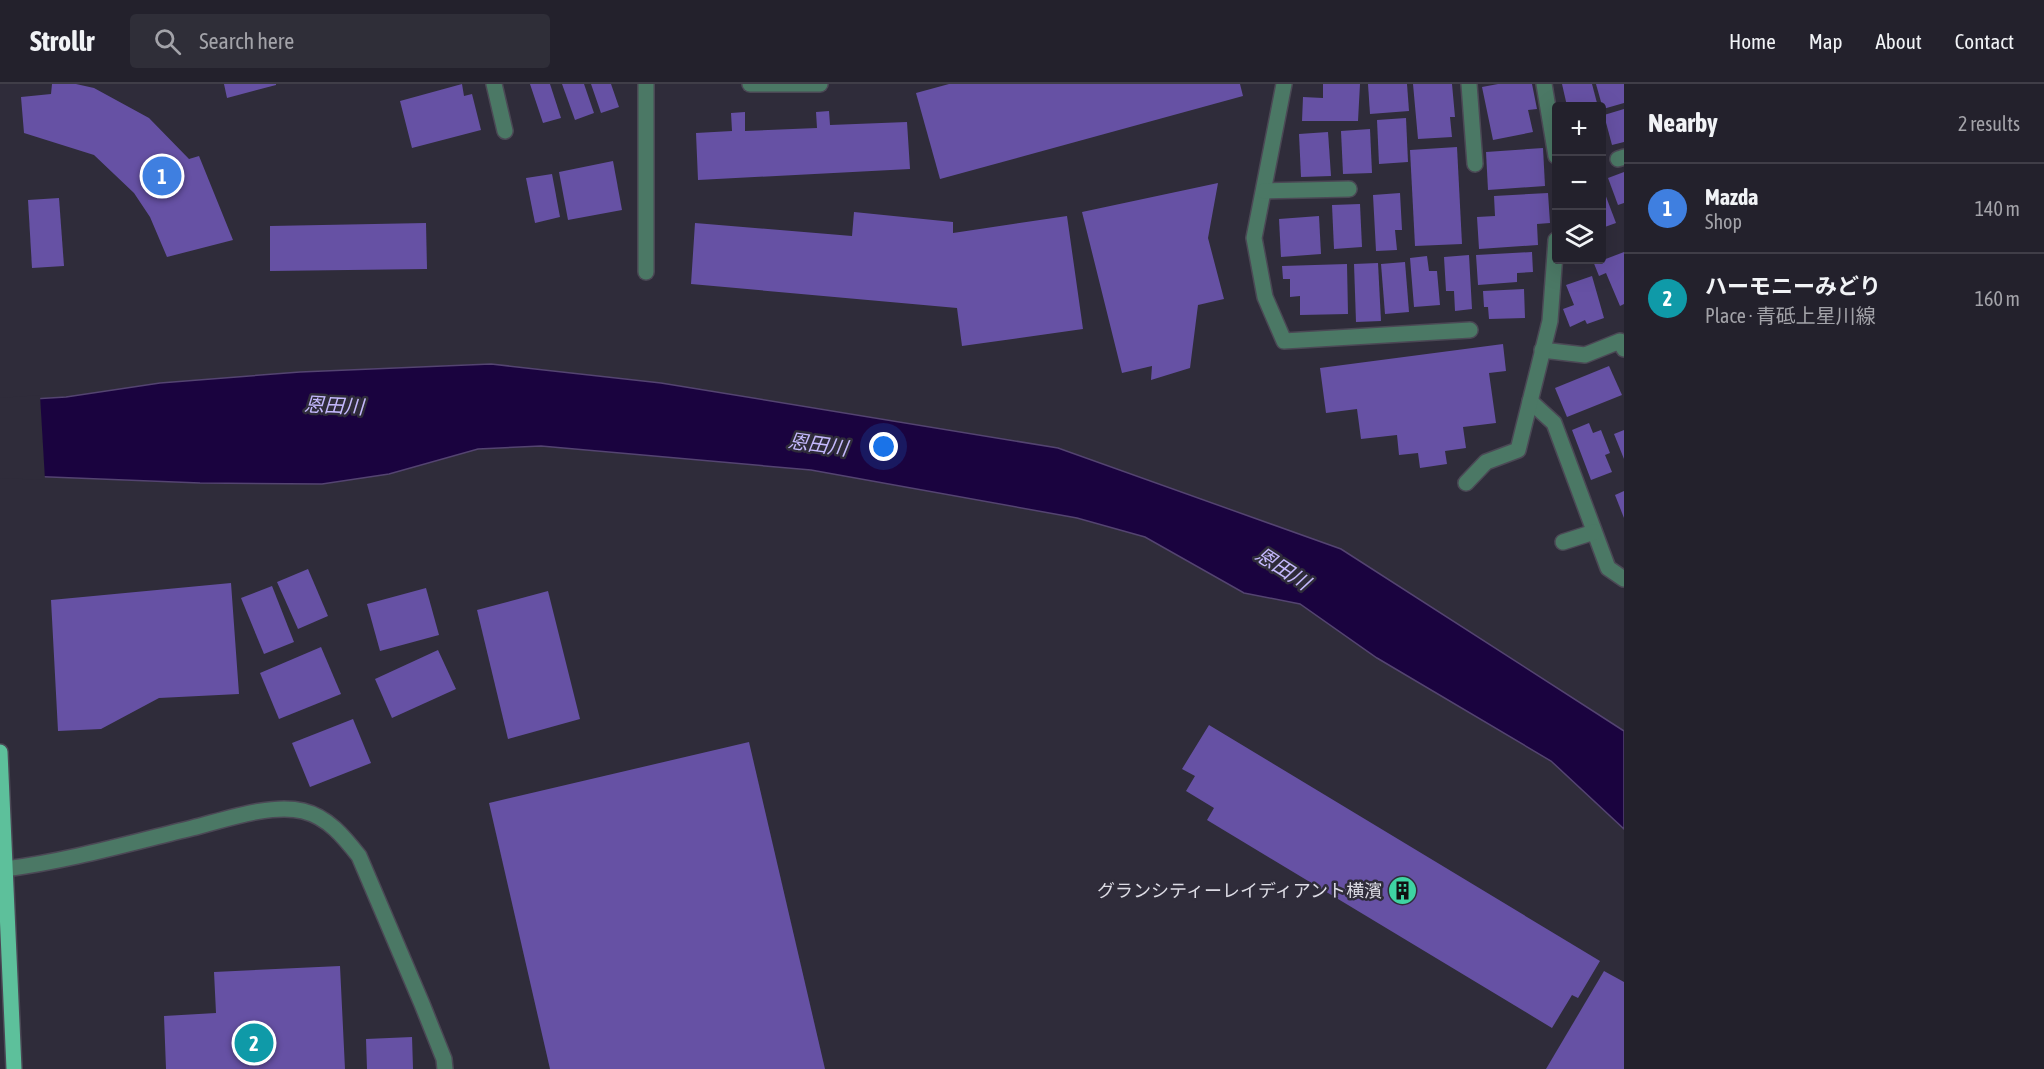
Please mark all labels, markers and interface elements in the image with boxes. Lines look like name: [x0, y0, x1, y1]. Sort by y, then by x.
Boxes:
search box: [130, 14, 550, 68]
text: Strollr: [30, 25, 94, 57]
icon: search: [151, 25, 184, 58]
text: Search here: [199, 28, 294, 54]
text: Home: [1729, 29, 1776, 53]
text: Map: [1809, 29, 1843, 53]
text: About: [1876, 29, 1922, 53]
text: Contact: [1955, 29, 2014, 53]
map controls: [1552, 102, 1606, 264]
button: +: [1552, 102, 1606, 156]
text: Nearby: [1648, 108, 1718, 138]
text: 2 results: [1958, 112, 2020, 135]
pin: 1: [142, 154, 182, 199]
button: −: [1552, 156, 1606, 210]
text: Mazda: [1705, 184, 1758, 210]
text: 1: [1663, 197, 1672, 220]
text: 140 m: [1975, 197, 2020, 220]
button: layers: [1552, 210, 1606, 264]
text: Shop: [1705, 210, 1742, 233]
text: ハーモニーみどり: [1705, 273, 1881, 299]
text: 2: [1663, 287, 1672, 310]
text: 160 m: [1975, 287, 2020, 310]
text: Place · 青砥上星川線: [1705, 304, 1876, 327]
water label: 恩田川: [303, 392, 367, 418]
water label: 恩田川: [787, 428, 851, 460]
your location: [869, 432, 898, 461]
water label: 恩田川: [1252, 542, 1316, 595]
building icon: グランシティーレイディアント横濱: [1387, 874, 1419, 906]
place label: グランシティーレイディアント横濱: [1097, 880, 1382, 901]
pin: 2: [234, 1020, 274, 1066]

